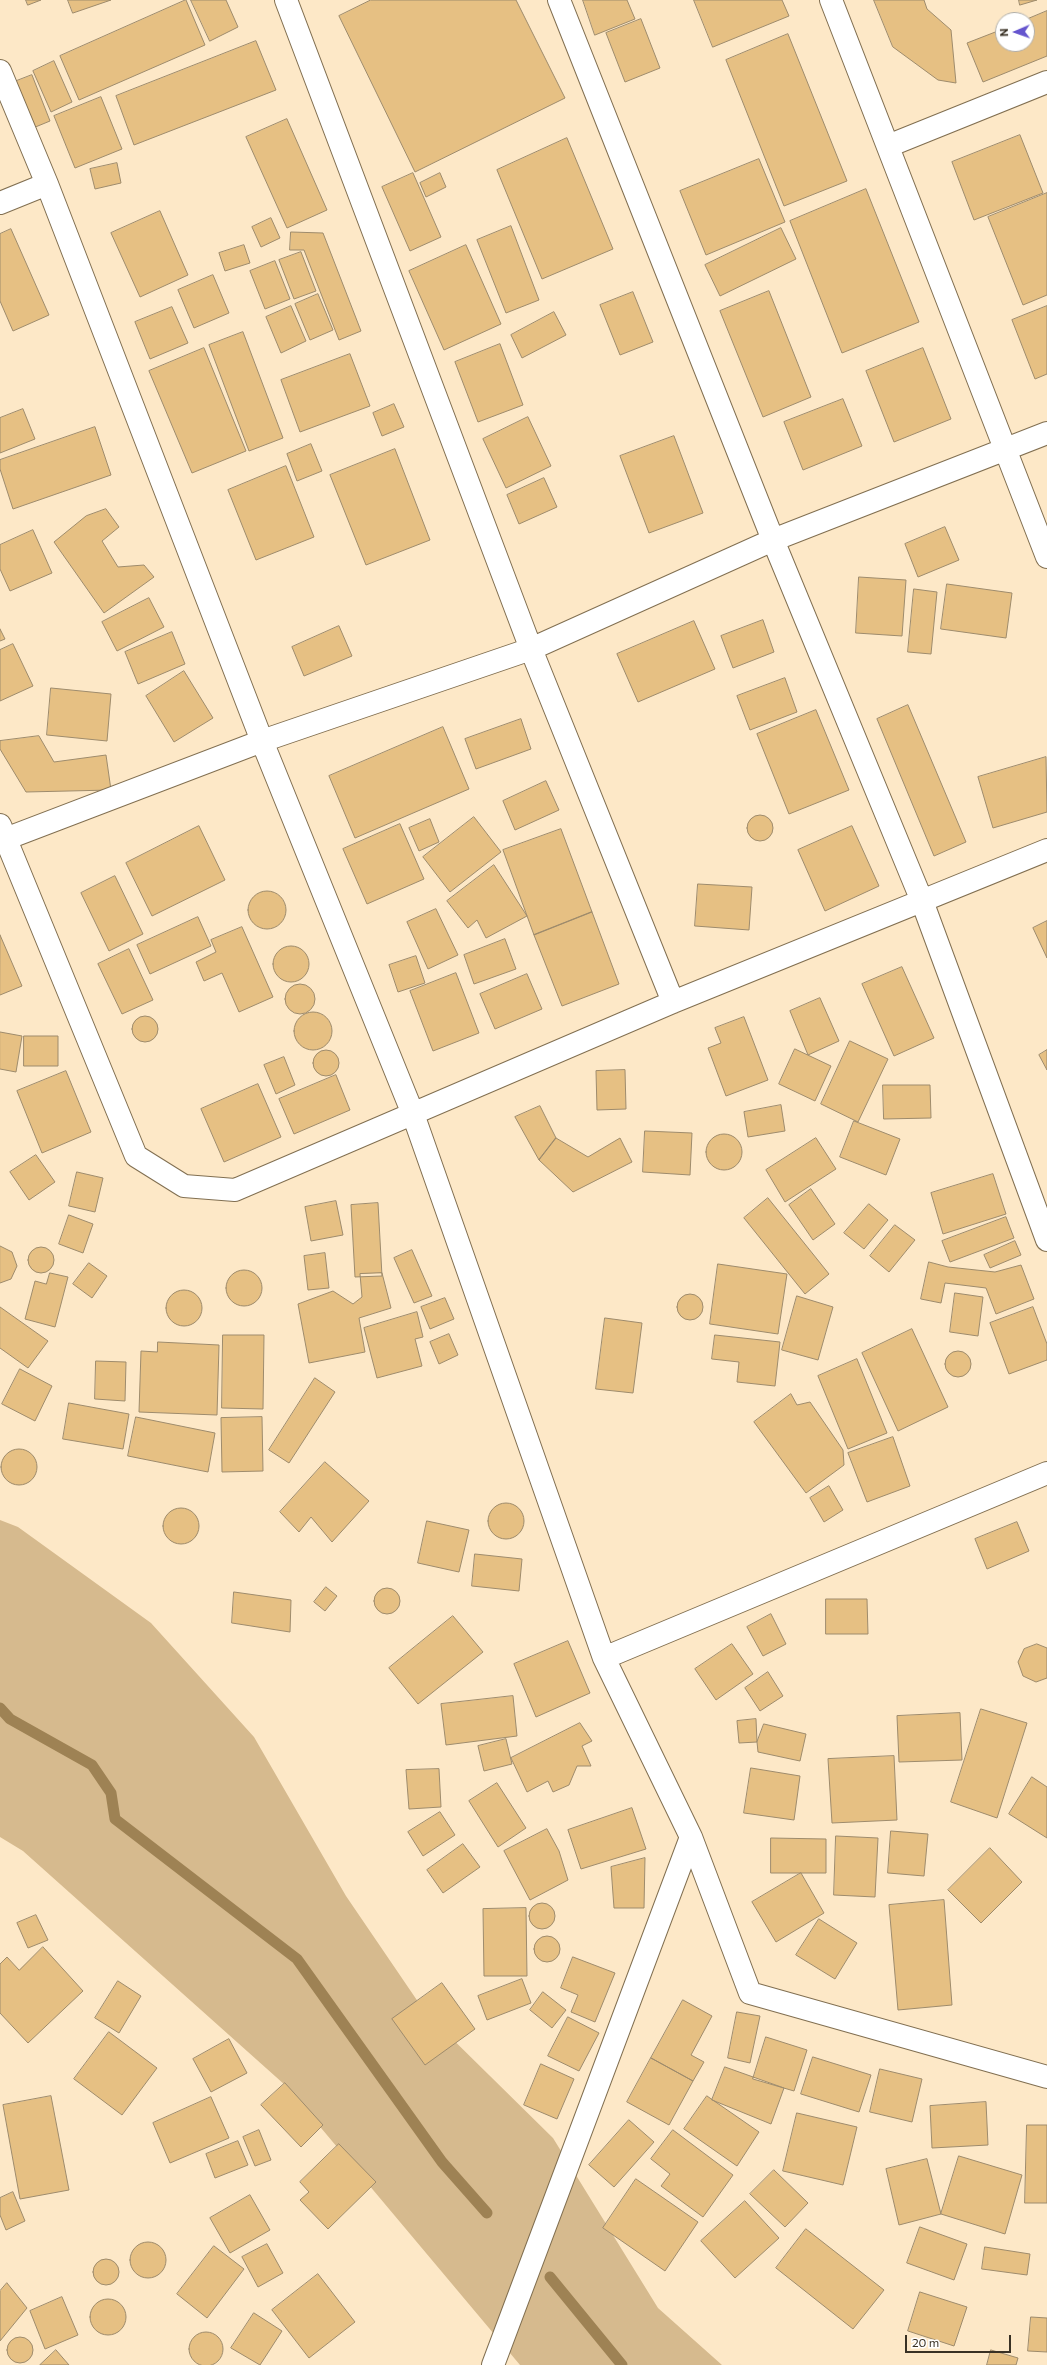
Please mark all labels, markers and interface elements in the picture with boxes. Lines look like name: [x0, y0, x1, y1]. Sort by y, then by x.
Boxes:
north arrow: [995, 12, 1035, 52]
text: N: [997, 28, 1010, 37]
scale bar: [907, 2327, 1013, 2353]
text: 20 m: [912, 2335, 939, 2349]

